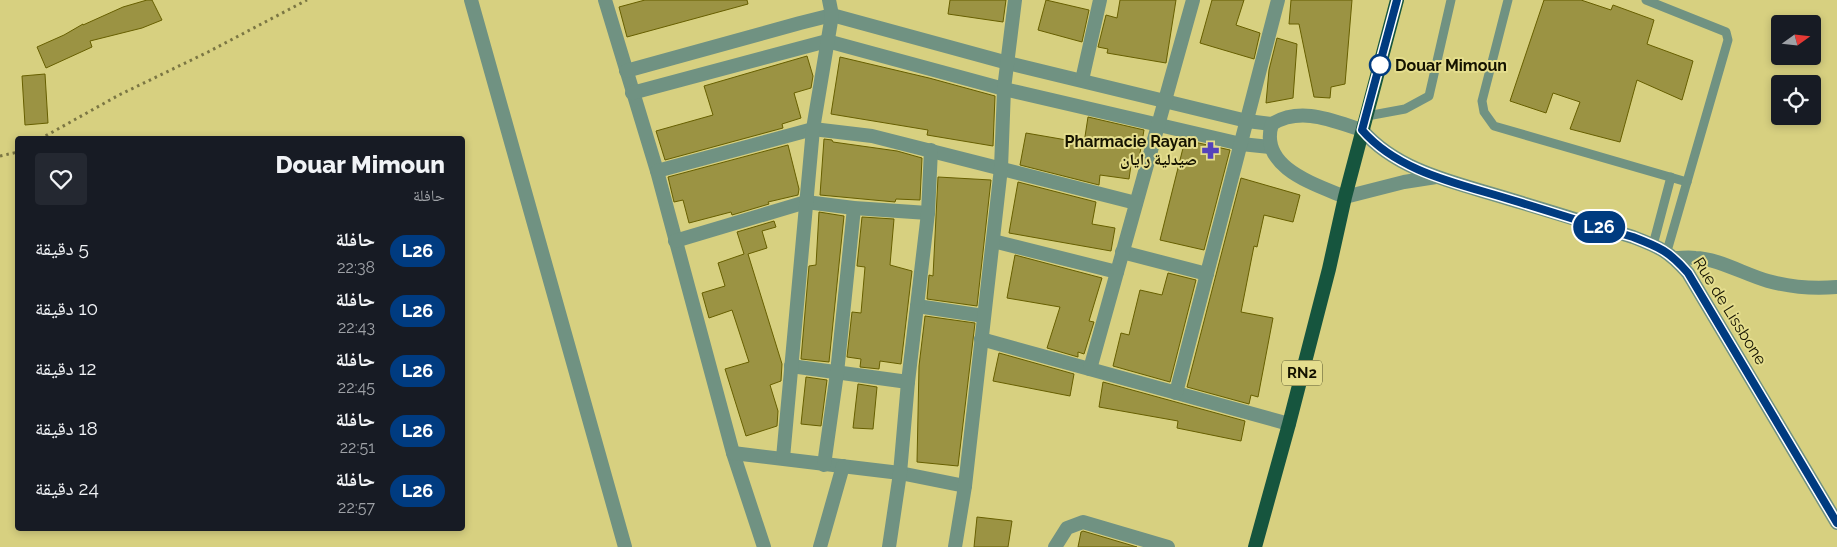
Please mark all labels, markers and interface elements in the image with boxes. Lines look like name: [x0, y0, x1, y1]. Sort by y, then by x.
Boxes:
north arrow: [1771, 15, 1821, 65]
map controls: [1771, 15, 1821, 125]
marker: Douar Mimoun: [1369, 54, 1391, 76]
place label: Douar Mimoun: [1395, 56, 1507, 75]
button: locate: [1771, 75, 1821, 125]
place label: Pharmacie Rayan صيدلية رايان: [1065, 132, 1197, 169]
pharmacy icon: Pharmacie Rayan صيدلية رايان: [1201, 140, 1221, 160]
text: Douar Mimoun: [275, 150, 445, 179]
button: heart: [35, 153, 87, 205]
text: حافلة: [413, 186, 445, 205]
line badge: L26: [1570, 211, 1628, 243]
text: L26: [1583, 216, 1615, 237]
text: حافلة: [336, 228, 375, 250]
text: 5 دقيقة: [35, 237, 89, 259]
text: L26: [402, 240, 433, 261]
street label: Rue de Lissbone: [1689, 254, 1771, 368]
text: 22:38: [337, 258, 375, 277]
text: حافلة: [336, 288, 375, 310]
text: 10 دقيقة: [35, 297, 98, 319]
text: L26: [402, 300, 433, 321]
text: 22:43: [338, 318, 375, 337]
text: حافلة: [336, 348, 375, 370]
text: 12 دقيقة: [35, 357, 97, 379]
text: L26: [402, 360, 433, 381]
road number: RN2: [1282, 360, 1322, 386]
text: 22:45: [338, 378, 375, 397]
text: حافلة: [336, 408, 375, 430]
text: 18 دقيقة: [35, 417, 98, 439]
text: L26: [402, 420, 433, 441]
text: 22:51: [340, 438, 375, 457]
text: حافلة: [336, 468, 375, 490]
text: 24 دقيقة: [35, 477, 99, 499]
text: L26: [402, 480, 433, 501]
text: 22:57: [338, 498, 375, 517]

